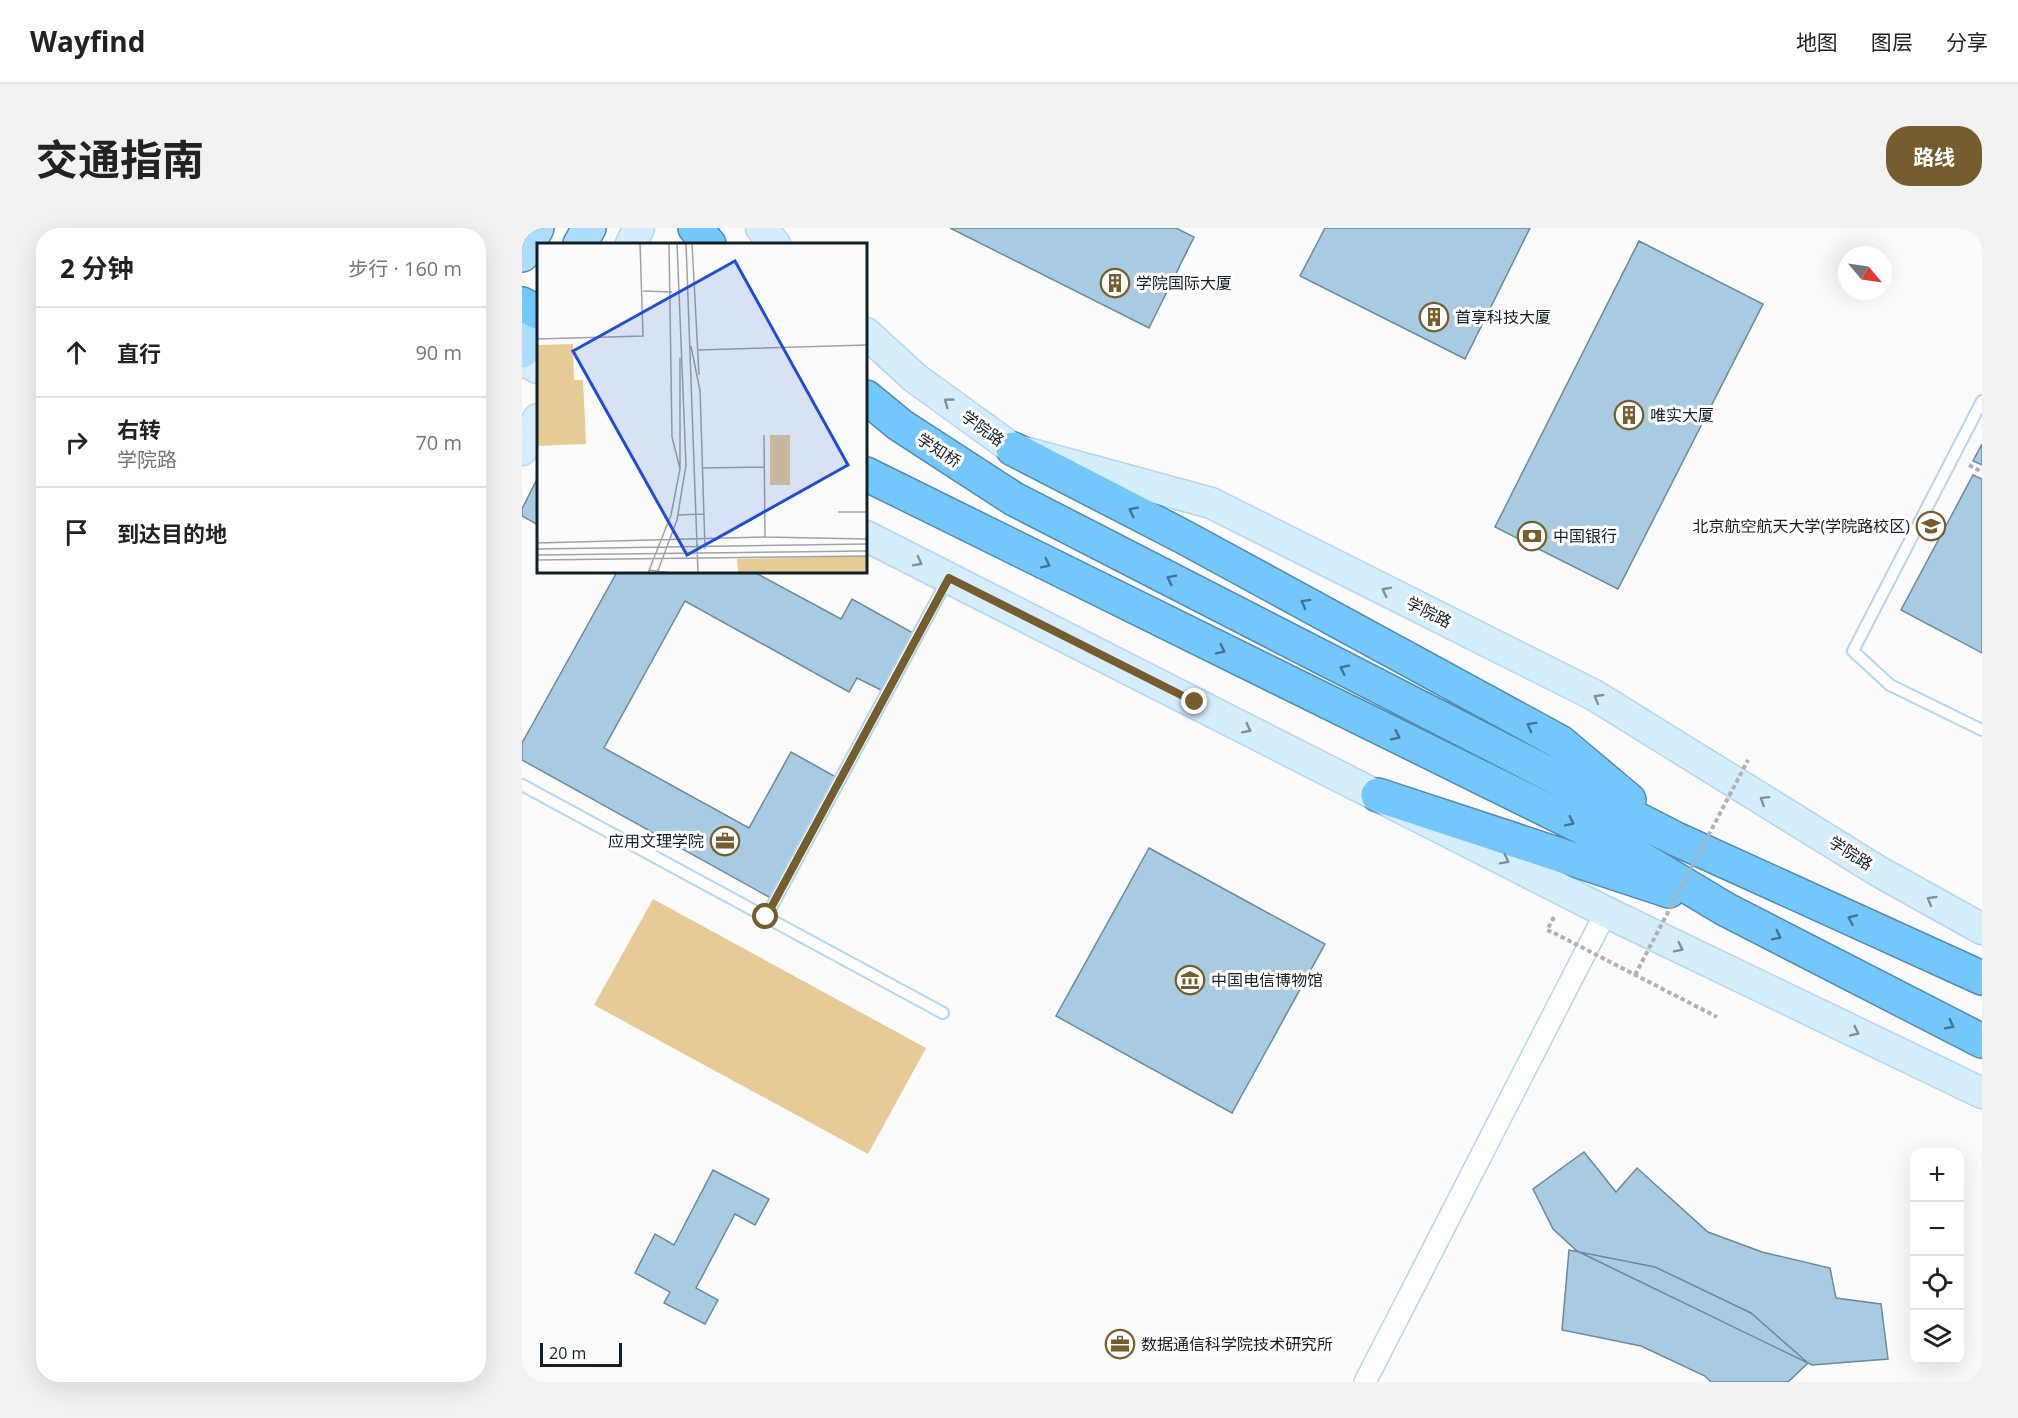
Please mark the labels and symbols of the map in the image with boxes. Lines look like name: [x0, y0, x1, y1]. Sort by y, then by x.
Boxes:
inset map: [537, 243, 867, 573]
north arrow: [1838, 246, 1892, 300]
building icon: 学院国际大厦: [1099, 267, 1131, 299]
place label: 学院国际大厦: [1136, 272, 1232, 294]
building icon: 首享科技大厦: [1418, 301, 1450, 333]
place label: 首享科技大厦: [1455, 306, 1551, 328]
one-way arrow: [944, 398, 955, 409]
building icon: 唯实大厦: [1613, 399, 1645, 431]
place label: 唯实大厦: [1650, 404, 1714, 426]
street label: 学院路: [957, 405, 1009, 451]
street label: 学知桥: [913, 428, 965, 472]
one-way arrow: [1128, 507, 1139, 518]
school or university icon: 北京航空航天大学(学院路校区): [1915, 510, 1947, 542]
place label: 北京航空航天大学(学院路校区): [1693, 515, 1910, 537]
bank icon: 中国银行: [1516, 520, 1548, 552]
place label: 中国银行: [1553, 525, 1617, 547]
one-way arrow: [911, 555, 922, 566]
one-way arrow: [1039, 556, 1050, 568]
one-way arrow: [1166, 575, 1177, 587]
one-way arrow: [1382, 586, 1393, 598]
street label: 学院路: [1403, 591, 1455, 633]
one-way arrow: [1300, 599, 1311, 610]
one-way arrow: [1214, 642, 1225, 654]
one-way arrow: [1340, 664, 1351, 676]
route end: [1181, 688, 1207, 714]
one-way arrow: [1594, 694, 1604, 705]
one-way arrow: [1240, 721, 1251, 733]
one-way arrow: [1527, 722, 1537, 733]
one-way arrow: [1389, 728, 1400, 740]
one-way arrow: [1760, 795, 1770, 807]
one-way arrow: [1564, 814, 1575, 826]
office icon: 应用文理学院: [709, 825, 741, 857]
place label: 应用文理学院: [608, 830, 704, 852]
street label: 学院路: [1825, 831, 1877, 875]
one-way arrow: [1499, 853, 1510, 865]
one-way arrow: [1927, 896, 1937, 908]
route start: [752, 903, 778, 929]
one-way arrow: [1848, 915, 1859, 927]
one-way arrow: [1770, 928, 1781, 940]
one-way arrow: [1673, 940, 1684, 952]
museum icon: 中国电信博物馆: [1174, 964, 1206, 996]
place label: 中国电信博物馆: [1211, 969, 1323, 991]
one-way arrow: [1944, 1017, 1955, 1029]
one-way arrow: [1849, 1025, 1860, 1037]
office icon: 数据通信科学院技术研究所: [1104, 1328, 1136, 1360]
place label: 数据通信科学院技术研究所: [1141, 1333, 1333, 1355]
scale bar: [540, 1340, 622, 1368]

